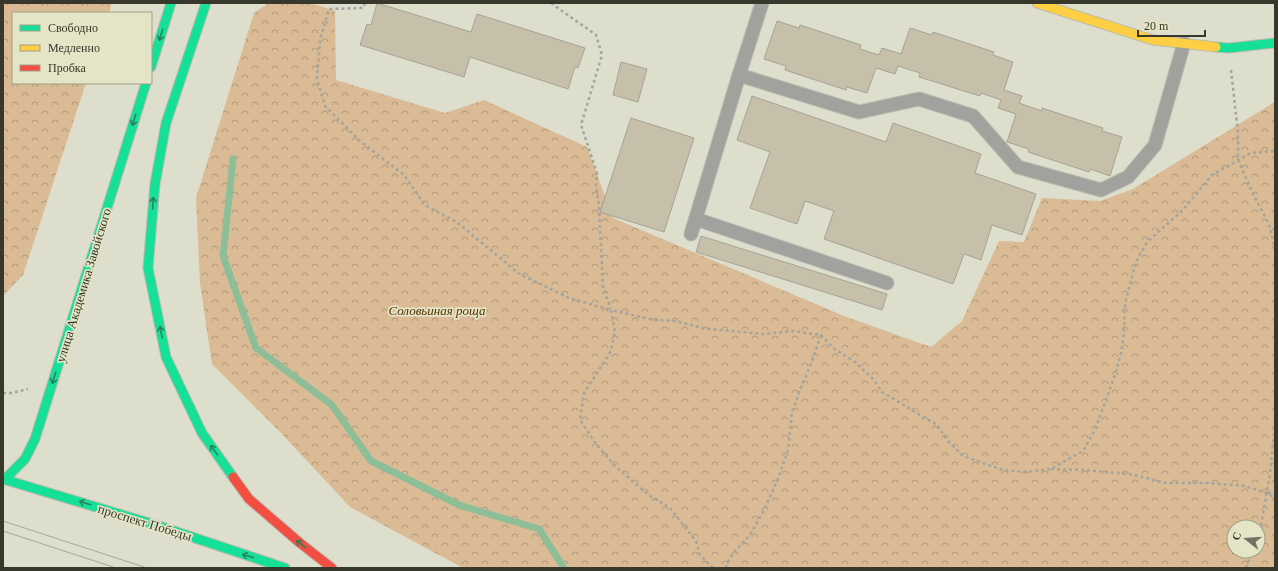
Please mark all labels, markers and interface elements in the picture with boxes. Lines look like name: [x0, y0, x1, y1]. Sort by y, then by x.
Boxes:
legend: [12, 12, 152, 84]
scale bar: [1138, 12, 1205, 38]
text: 20 m: [1144, 19, 1169, 33]
text: Свободно: [48, 21, 98, 35]
one-way arrow: [157, 28, 164, 41]
text: Медленно: [48, 41, 100, 55]
text: Пробка: [48, 61, 86, 75]
one-way arrow: [130, 114, 137, 127]
one-way arrow: [150, 197, 157, 210]
street label: улица Академика Завойского: [53, 206, 114, 364]
park label: Соловьиная роща: [388, 303, 486, 318]
one-way arrow: [157, 326, 165, 339]
one-way arrow: [50, 371, 57, 384]
one-way arrow: [210, 444, 218, 455]
one-way arrow: [79, 499, 91, 507]
street label: проспект Победы: [96, 501, 194, 544]
north arrow: [1226, 519, 1266, 559]
text: С: [1230, 530, 1243, 542]
one-way arrow: [296, 540, 307, 549]
one-way arrow: [242, 552, 255, 559]

